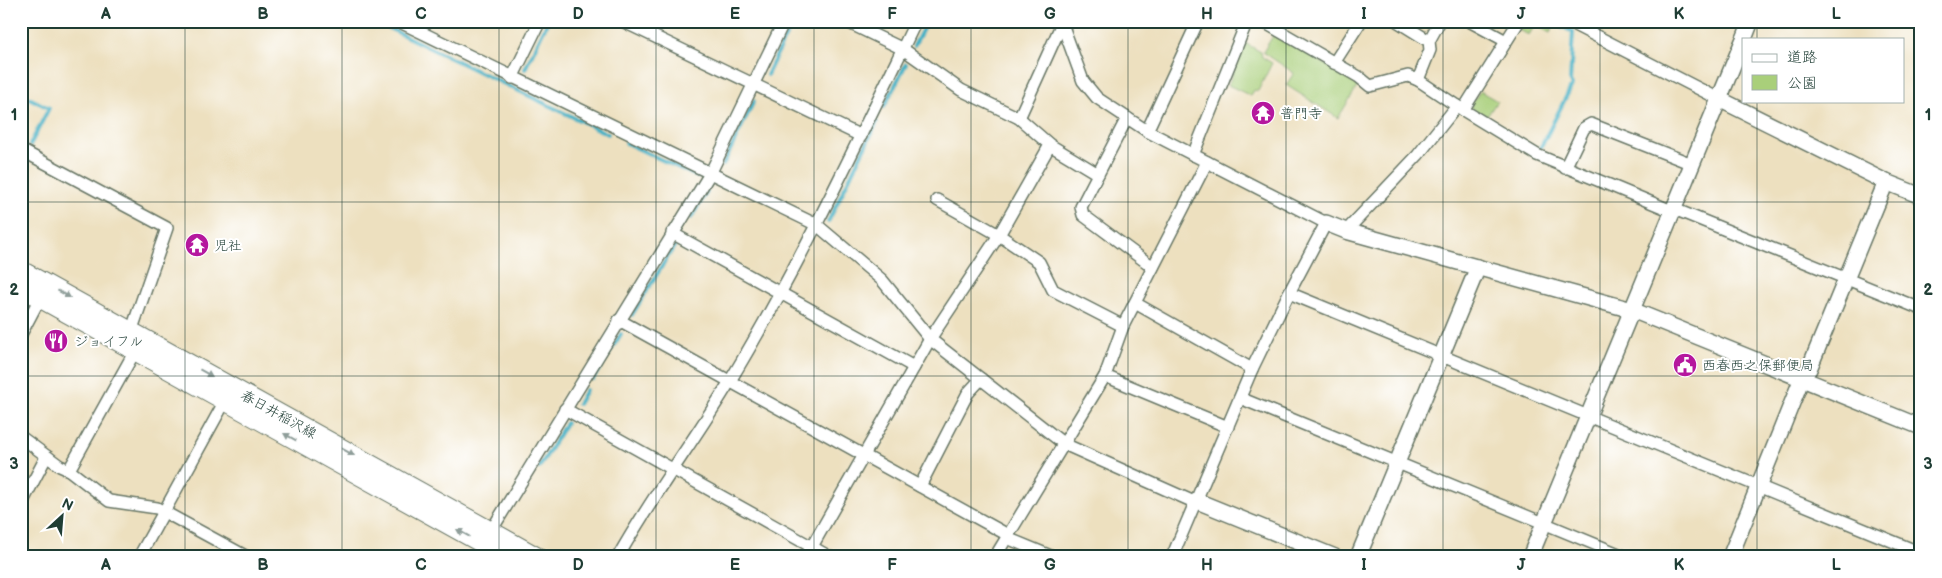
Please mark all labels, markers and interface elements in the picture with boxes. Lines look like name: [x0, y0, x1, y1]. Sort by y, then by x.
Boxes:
text: A: [100, 5, 111, 24]
text: B: [257, 5, 269, 24]
text: C: [415, 5, 427, 24]
text: D: [572, 5, 584, 24]
text: E: [730, 5, 740, 24]
text: F: [887, 5, 897, 24]
text: G: [1044, 5, 1056, 24]
text: H: [1201, 5, 1213, 24]
text: I: [1361, 5, 1367, 24]
text: J: [1517, 5, 1526, 24]
text: K: [1674, 5, 1685, 24]
text: L: [1831, 5, 1841, 24]
legend: [1742, 38, 1904, 102]
text: 道路: [1787, 48, 1817, 67]
text: 公園: [1787, 74, 1817, 93]
temple icon: 普門寺: [1250, 100, 1276, 126]
place label: 普門寺: [1280, 105, 1322, 122]
text: 1: [11, 106, 17, 125]
text: 1: [1925, 106, 1931, 125]
temple icon: 児社: [184, 232, 210, 258]
place label: 児社: [214, 237, 242, 254]
text: 2: [9, 281, 19, 300]
text: 2: [1923, 281, 1933, 300]
one-way arrow: [57, 290, 70, 299]
restaurant icon: ジョイフル: [43, 328, 69, 354]
place label: ジョイフル: [74, 333, 143, 350]
public building icon: 西春西之保郵便局: [1672, 352, 1698, 378]
place label: 西春西之保郵便局: [1702, 357, 1814, 374]
one-way arrow: [199, 369, 212, 378]
street label: 春日井稲沢線: [238, 387, 320, 442]
one-way arrow: [284, 433, 297, 442]
one-way arrow: [341, 448, 355, 456]
text: 3: [9, 455, 19, 474]
text: 3: [1923, 455, 1933, 474]
north arrow: [38, 490, 88, 540]
text: N: [59, 495, 76, 515]
one-way arrow: [456, 529, 470, 537]
text: A: [100, 556, 111, 575]
text: B: [257, 556, 269, 575]
text: C: [415, 556, 427, 575]
text: D: [572, 556, 584, 575]
text: E: [730, 556, 740, 575]
text: F: [887, 556, 897, 575]
text: G: [1044, 556, 1056, 575]
text: H: [1201, 556, 1213, 575]
text: I: [1361, 556, 1367, 575]
text: J: [1517, 556, 1526, 575]
text: K: [1674, 556, 1685, 575]
text: L: [1831, 556, 1841, 575]

